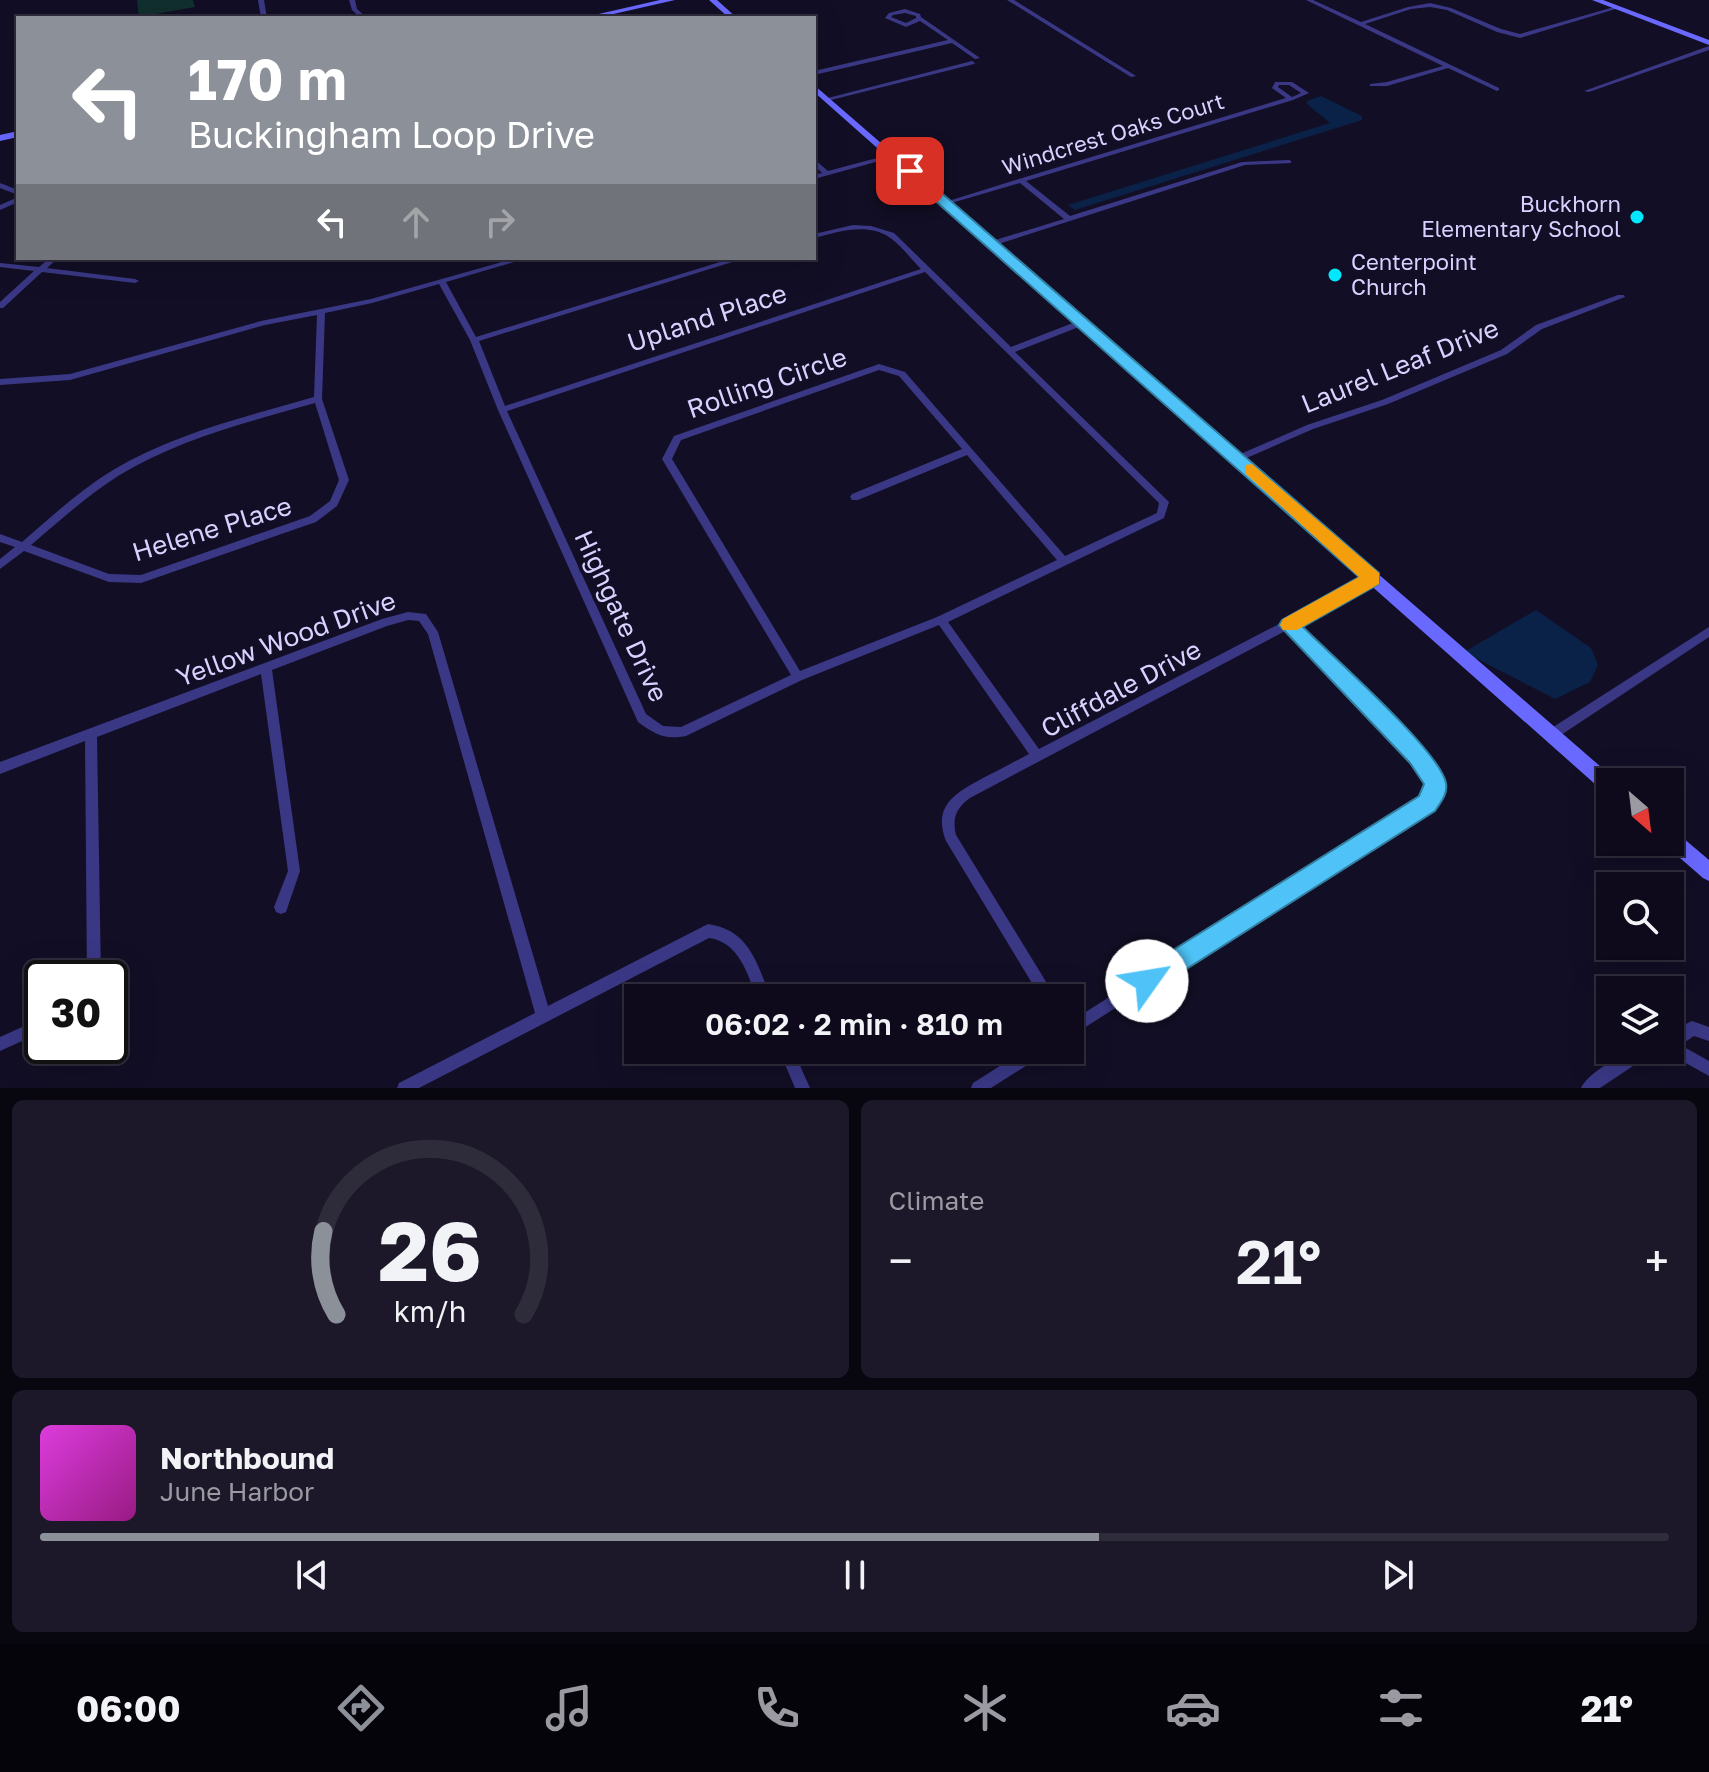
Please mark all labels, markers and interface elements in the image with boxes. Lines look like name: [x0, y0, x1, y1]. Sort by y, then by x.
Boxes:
text: 170 m: [188, 45, 347, 112]
icon: left: [56, 48, 160, 152]
street label: Windcrest Oaks Court: [999, 87, 1227, 180]
text: Buckingham Loop Drive: [188, 113, 595, 156]
pin: [876, 137, 944, 205]
icon: arrive: [888, 149, 932, 193]
place label: Buckhorn Elementary School: [1421, 190, 1621, 242]
icon: left: [310, 200, 354, 244]
icon: ahead: [394, 200, 438, 244]
icon: right: [478, 200, 522, 244]
marker: Buckhorn Elementary School: [1628, 208, 1646, 226]
place label: Centerpoint Church: [1351, 248, 1477, 300]
marker: Centerpoint Church: [1326, 266, 1344, 284]
street label: Upland Place: [623, 277, 790, 358]
street label: Laurel Leaf Drive: [1297, 312, 1503, 419]
street label: Rolling Circle: [683, 341, 851, 424]
street label: Helene Place: [129, 490, 295, 567]
street label: Highgate Drive: [568, 525, 675, 706]
street label: Yellow Wood Drive: [172, 584, 400, 693]
street label: Cliffdale Drive: [1035, 633, 1206, 744]
north arrow: [1596, 768, 1684, 856]
map controls: [1596, 768, 1684, 1064]
button: search: [1596, 872, 1684, 960]
position arrow: [1105, 939, 1189, 1023]
speed limit sign: 30: [24, 960, 128, 1064]
button: layers: [1596, 976, 1684, 1064]
text: 06:02 · 2 min · 810 m: [705, 1006, 1003, 1042]
text: Climate: [889, 1185, 984, 1216]
text: 26: [378, 1199, 482, 1299]
text: 21°: [1236, 1225, 1321, 1297]
text: −: [889, 1234, 913, 1287]
text: +: [1645, 1234, 1669, 1287]
text: km/h: [394, 1294, 467, 1328]
text: Northbound: [160, 1440, 334, 1476]
text: June Harbor: [160, 1476, 314, 1507]
icon: previous: [290, 1553, 334, 1597]
icon: pause: [833, 1553, 877, 1597]
icon: next: [1376, 1553, 1420, 1597]
icon: directions: [333, 1680, 389, 1736]
icon: music: [541, 1680, 597, 1736]
icon: phone: [749, 1680, 805, 1736]
icon: climate: [957, 1680, 1013, 1736]
icon: car: [1165, 1680, 1221, 1736]
icon: filters: [1373, 1680, 1429, 1736]
text: 06:00: [76, 1687, 181, 1730]
text: 21°: [1581, 1687, 1633, 1730]

